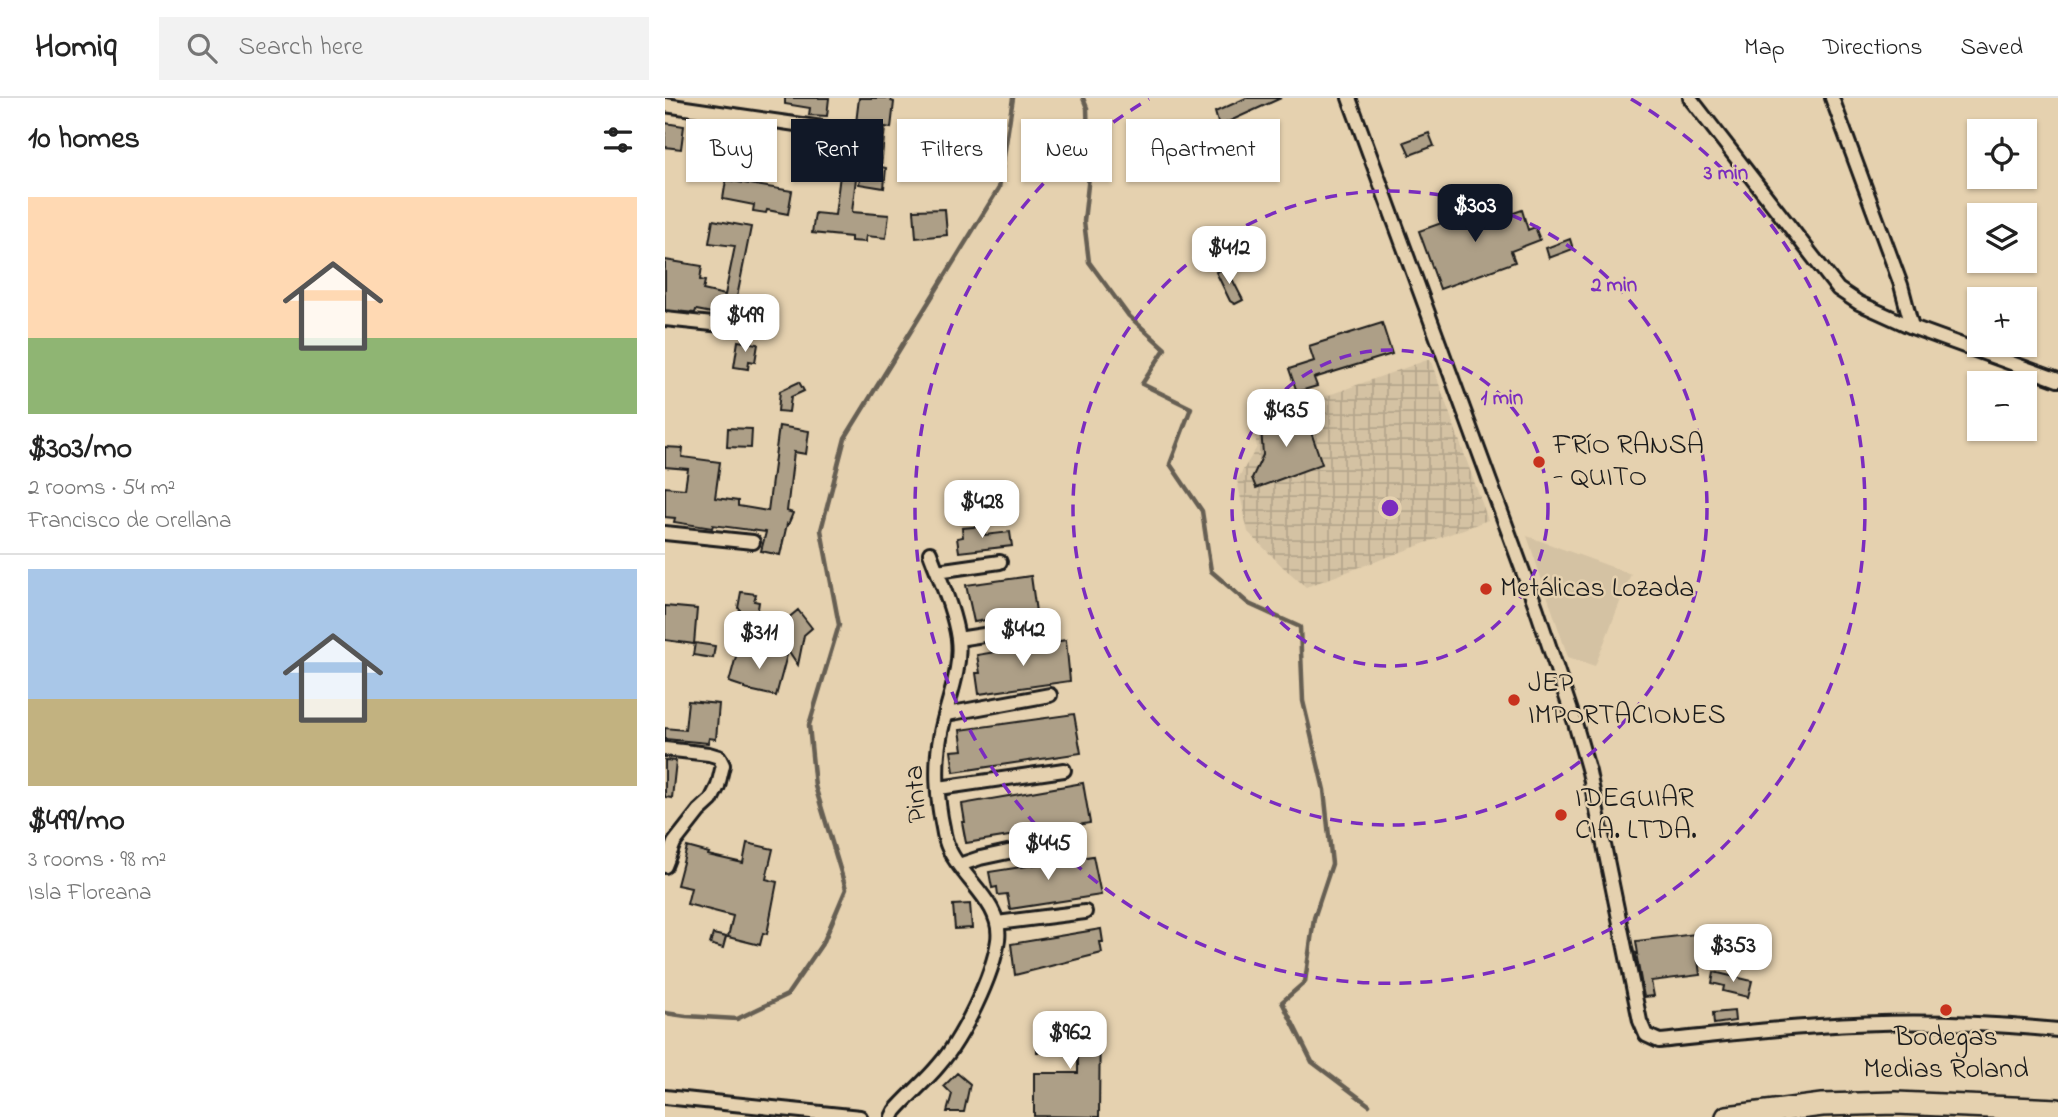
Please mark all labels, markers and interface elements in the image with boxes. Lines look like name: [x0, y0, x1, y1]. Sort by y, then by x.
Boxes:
search box: [159, 17, 649, 80]
text: Homiq: [35, 24, 117, 72]
icon: search: [183, 29, 221, 67]
text: Search here: [239, 29, 363, 67]
text: Map: [1744, 31, 1785, 66]
text: Directions: [1823, 31, 1922, 66]
text: Saved: [1960, 31, 2023, 66]
text: 10 homes: [28, 118, 140, 162]
chip: Buy: [686, 119, 777, 182]
chip: Rent: [791, 119, 883, 182]
chip: Filters: [897, 119, 1007, 182]
chip: New: [1021, 119, 1112, 182]
chip: Apartment: [1126, 119, 1280, 182]
map controls: [1967, 119, 2037, 441]
button: locate: [1967, 119, 2037, 189]
icon: filters: [599, 121, 637, 159]
text: 3 min: [1703, 159, 1748, 189]
pin: $303: [1434, 184, 1516, 244]
text: $303: [1454, 190, 1496, 223]
button: layers: [1967, 203, 2037, 273]
pin: $412: [1188, 226, 1270, 286]
text: $412: [1208, 232, 1250, 265]
icon: home: [270, 243, 396, 369]
text: 2 min: [1590, 271, 1637, 301]
button: +: [1967, 287, 2037, 357]
pin: $499: [704, 294, 786, 354]
text: $499: [726, 300, 764, 333]
button: −: [1967, 371, 2037, 441]
text: 1 min: [1481, 384, 1523, 414]
pin: $435: [1245, 390, 1327, 449]
text: $435: [1263, 395, 1309, 428]
place label: FRíO RANSA - QUITO: [1552, 426, 1704, 499]
text: $303/mo: [28, 428, 132, 472]
marker: FRíO RANSA - QUITO: [1531, 454, 1547, 470]
text: 2 rooms · 54 m²: [28, 472, 175, 505]
pin: $428: [941, 480, 1023, 540]
text: $428: [960, 486, 1004, 519]
centre of rings: [1378, 496, 1402, 520]
text: Francisco de Orellana: [28, 505, 231, 538]
place label: Metálicas Lozada: [1500, 569, 1694, 610]
marker: Metálicas Lozada: [1478, 581, 1494, 597]
pin: $442: [982, 608, 1064, 668]
pin: $311: [718, 612, 800, 671]
text: $442: [1001, 614, 1045, 647]
icon: home: [270, 615, 396, 741]
text: $311: [740, 617, 778, 650]
place label: JEP IMPORTACIONES: [1528, 664, 1726, 737]
marker: JEP IMPORTACIONES: [1506, 692, 1522, 708]
street label: Pinta: [895, 764, 939, 824]
place label: IDEGUIAR CIA. LTDA.: [1575, 779, 1697, 852]
text: $499/mo: [28, 800, 125, 844]
marker: IDEGUIAR CIA. LTDA.: [1553, 807, 1569, 823]
pin: $445: [1007, 822, 1089, 882]
text: $445: [1025, 828, 1071, 861]
text: 3 rooms · 98 m²: [28, 844, 166, 877]
text: Isla Floreana: [28, 877, 152, 910]
pin: $353: [1692, 924, 1774, 984]
text: $353: [1710, 930, 1756, 963]
marker: Bodegas Medias Roland: [1938, 1002, 1954, 1018]
pin: $962: [1029, 1012, 1111, 1071]
text: $962: [1049, 1017, 1091, 1050]
place label: Bodegas Medias Roland: [1863, 1018, 2029, 1091]

